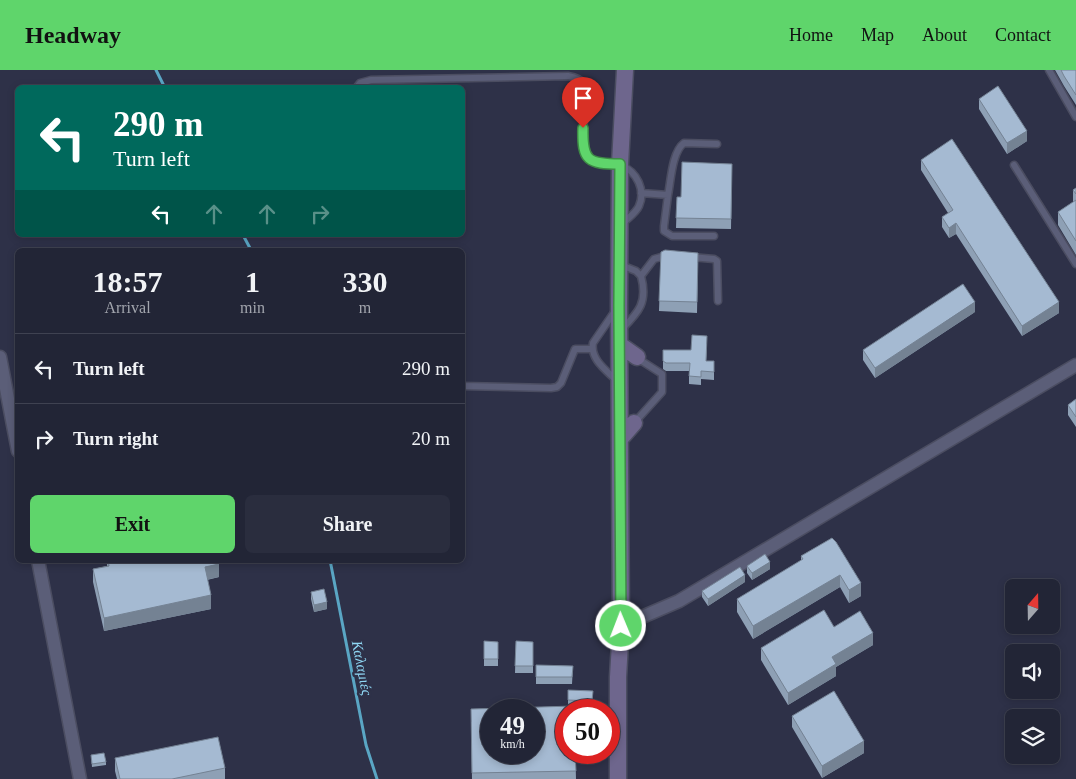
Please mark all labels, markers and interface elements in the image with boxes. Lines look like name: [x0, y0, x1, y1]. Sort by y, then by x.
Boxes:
text: Headway: [25, 22, 121, 48]
text: Home: [789, 25, 833, 45]
text: Map: [861, 25, 894, 45]
text: About: [922, 25, 967, 45]
text: Contact: [995, 25, 1051, 45]
pin: [562, 77, 604, 128]
icon: arrive: [569, 84, 597, 112]
icon: left: [30, 105, 95, 170]
text: 290 m: [113, 105, 203, 144]
text: Turn left: [113, 146, 190, 171]
icon: left: [147, 200, 175, 228]
icon: ahead: [200, 200, 228, 228]
icon: ahead: [253, 200, 281, 228]
icon: right: [306, 200, 334, 228]
text: 18:57: [93, 265, 163, 298]
text: 1: [245, 265, 260, 298]
text: 330: [342, 265, 387, 298]
text: Arrival: [104, 299, 151, 316]
text: min: [240, 299, 265, 316]
text: m: [359, 299, 371, 316]
icon: left: [30, 355, 58, 383]
text: Turn left: [73, 358, 145, 379]
text: 290 m: [402, 358, 450, 379]
icon: right: [30, 425, 58, 453]
text: Turn right: [73, 428, 158, 449]
text: 20 m: [411, 428, 450, 449]
button: Exit: [30, 495, 235, 553]
button: Share: [245, 495, 450, 553]
north arrow: [1005, 579, 1060, 634]
map controls: [1005, 579, 1060, 764]
position arrow: [594, 599, 646, 651]
water label: Καλαμιές: [349, 638, 375, 698]
button: sound: [1005, 644, 1060, 699]
speed limit sign: 50: [555, 699, 620, 764]
button: layers: [1005, 709, 1060, 764]
text: 49: [500, 712, 525, 739]
text: km/h: [500, 737, 525, 751]

